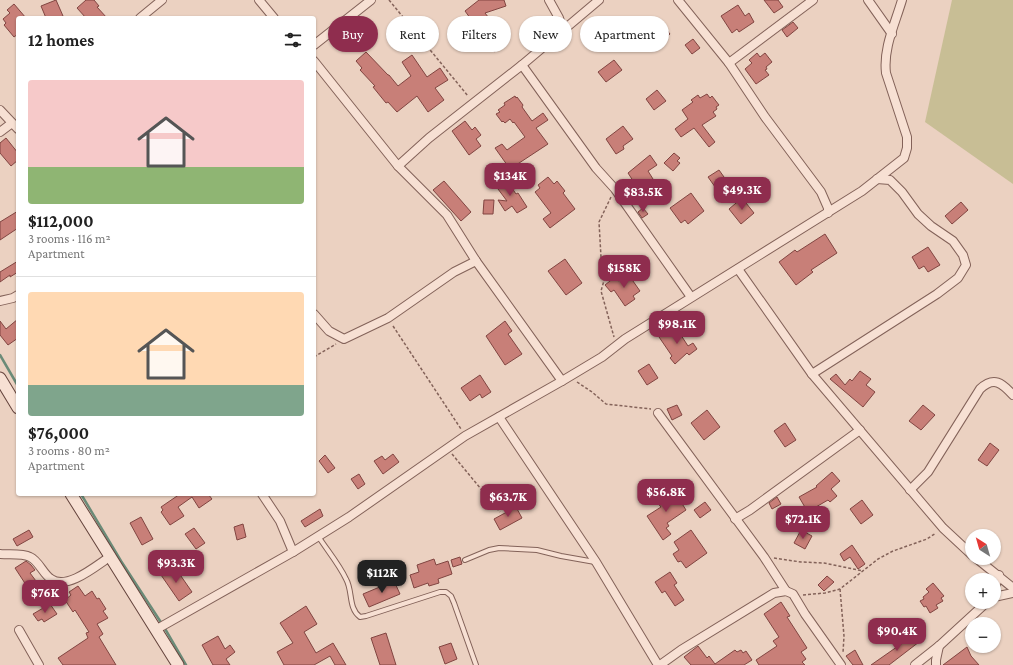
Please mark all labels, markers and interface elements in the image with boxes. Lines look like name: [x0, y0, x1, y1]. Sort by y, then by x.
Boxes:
chip: Buy: [328, 16, 378, 52]
chip: Rent: [386, 16, 439, 52]
chip: Filters: [447, 16, 511, 52]
chip: New: [519, 16, 572, 52]
chip: Apartment: [580, 16, 669, 52]
icon: filters: [282, 29, 304, 51]
text: 12 homes: [28, 31, 94, 50]
icon: home: [130, 106, 202, 178]
pin: $134K: [482, 163, 538, 197]
text: $134K: [493, 168, 527, 183]
pin: $49.3K: [709, 177, 775, 211]
pin: $83.5K: [610, 179, 676, 213]
text: $49.3K: [723, 182, 761, 197]
text: $83.5K: [624, 184, 662, 199]
text: $112,000: [28, 212, 94, 231]
text: 3 rooms · 116 m²: [28, 231, 111, 246]
text: Apartment: [28, 246, 85, 261]
pin: $158K: [596, 255, 652, 289]
text: $158K: [607, 260, 641, 275]
pin: $98.1K: [644, 311, 710, 345]
text: $98.1K: [658, 316, 696, 331]
icon: home: [130, 318, 202, 390]
text: $76,000: [28, 424, 89, 443]
text: 3 rooms · 80 m²: [28, 443, 110, 458]
text: Apartment: [28, 458, 85, 473]
pin: $56.8K: [633, 479, 699, 513]
pin: $63.7K: [475, 484, 541, 518]
text: $56.8K: [646, 484, 686, 499]
text: $63.7K: [489, 489, 527, 504]
pin: $72.1K: [770, 506, 836, 540]
text: $72.1K: [785, 511, 821, 526]
north arrow: [965, 529, 1001, 565]
map controls: [965, 529, 1001, 653]
pin: $93.3K: [143, 550, 209, 584]
text: $93.3K: [157, 555, 195, 570]
pin: $112K: [354, 560, 410, 594]
text: $112K: [366, 565, 398, 580]
button: +: [965, 573, 1001, 609]
pin: $76K: [21, 580, 69, 614]
text: $76K: [31, 585, 59, 600]
button: −: [965, 617, 1001, 653]
pin: $90.4K: [864, 618, 930, 652]
text: $90.4K: [877, 623, 917, 638]

